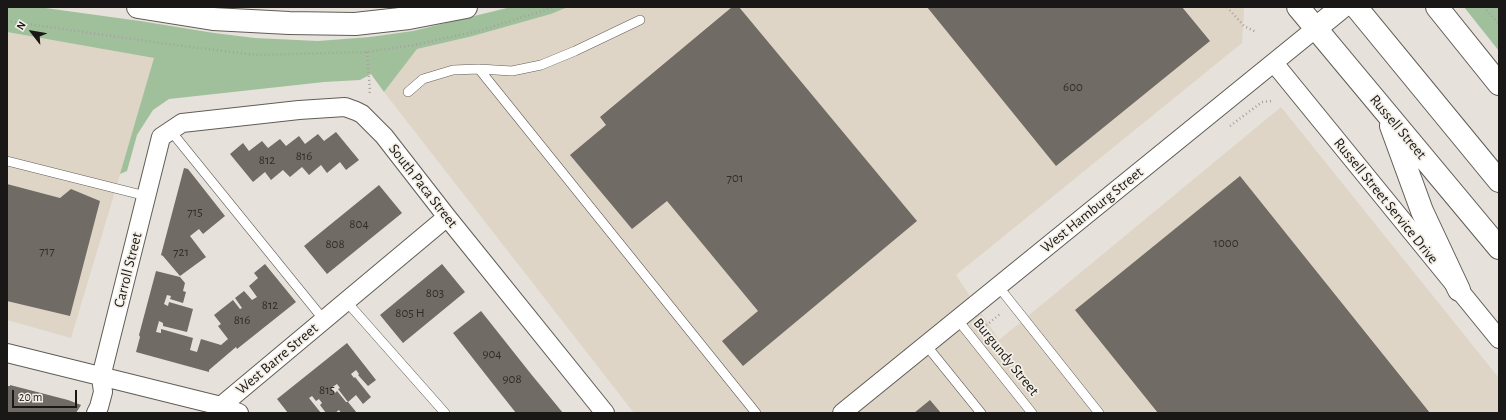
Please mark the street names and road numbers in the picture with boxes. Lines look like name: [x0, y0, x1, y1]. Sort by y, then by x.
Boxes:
street label: Russell Street: [1366, 91, 1430, 163]
street label: Russell Street Service Drive: [1330, 135, 1442, 267]
street label: South Paca Street: [385, 140, 461, 232]
street label: West Hamburg Street: [1037, 163, 1147, 257]
street label: Carroll Street: [110, 231, 146, 309]
street label: Burgundy Street: [969, 314, 1043, 400]
street label: West Barre Street: [232, 319, 322, 399]

